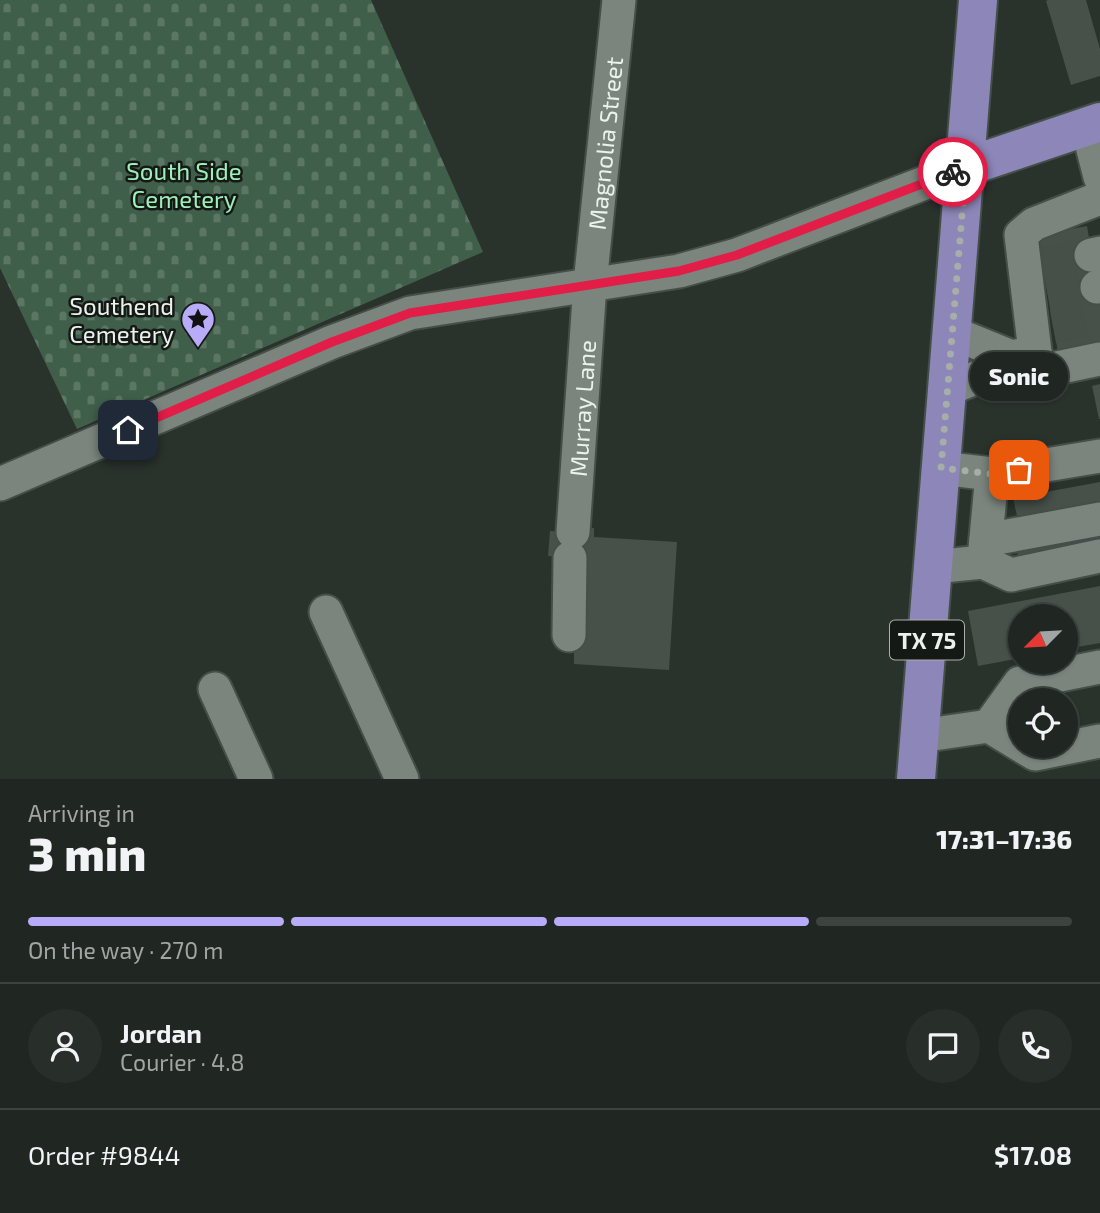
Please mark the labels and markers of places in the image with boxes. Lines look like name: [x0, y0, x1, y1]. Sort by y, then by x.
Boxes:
place label: Southend Cemetery: [69, 291, 174, 348]
place icon: Southend Cemetery: [179, 300, 217, 349]
callout: Sonic: [970, 351, 1068, 400]
pin: [98, 400, 158, 460]
pin: [989, 440, 1049, 500]

